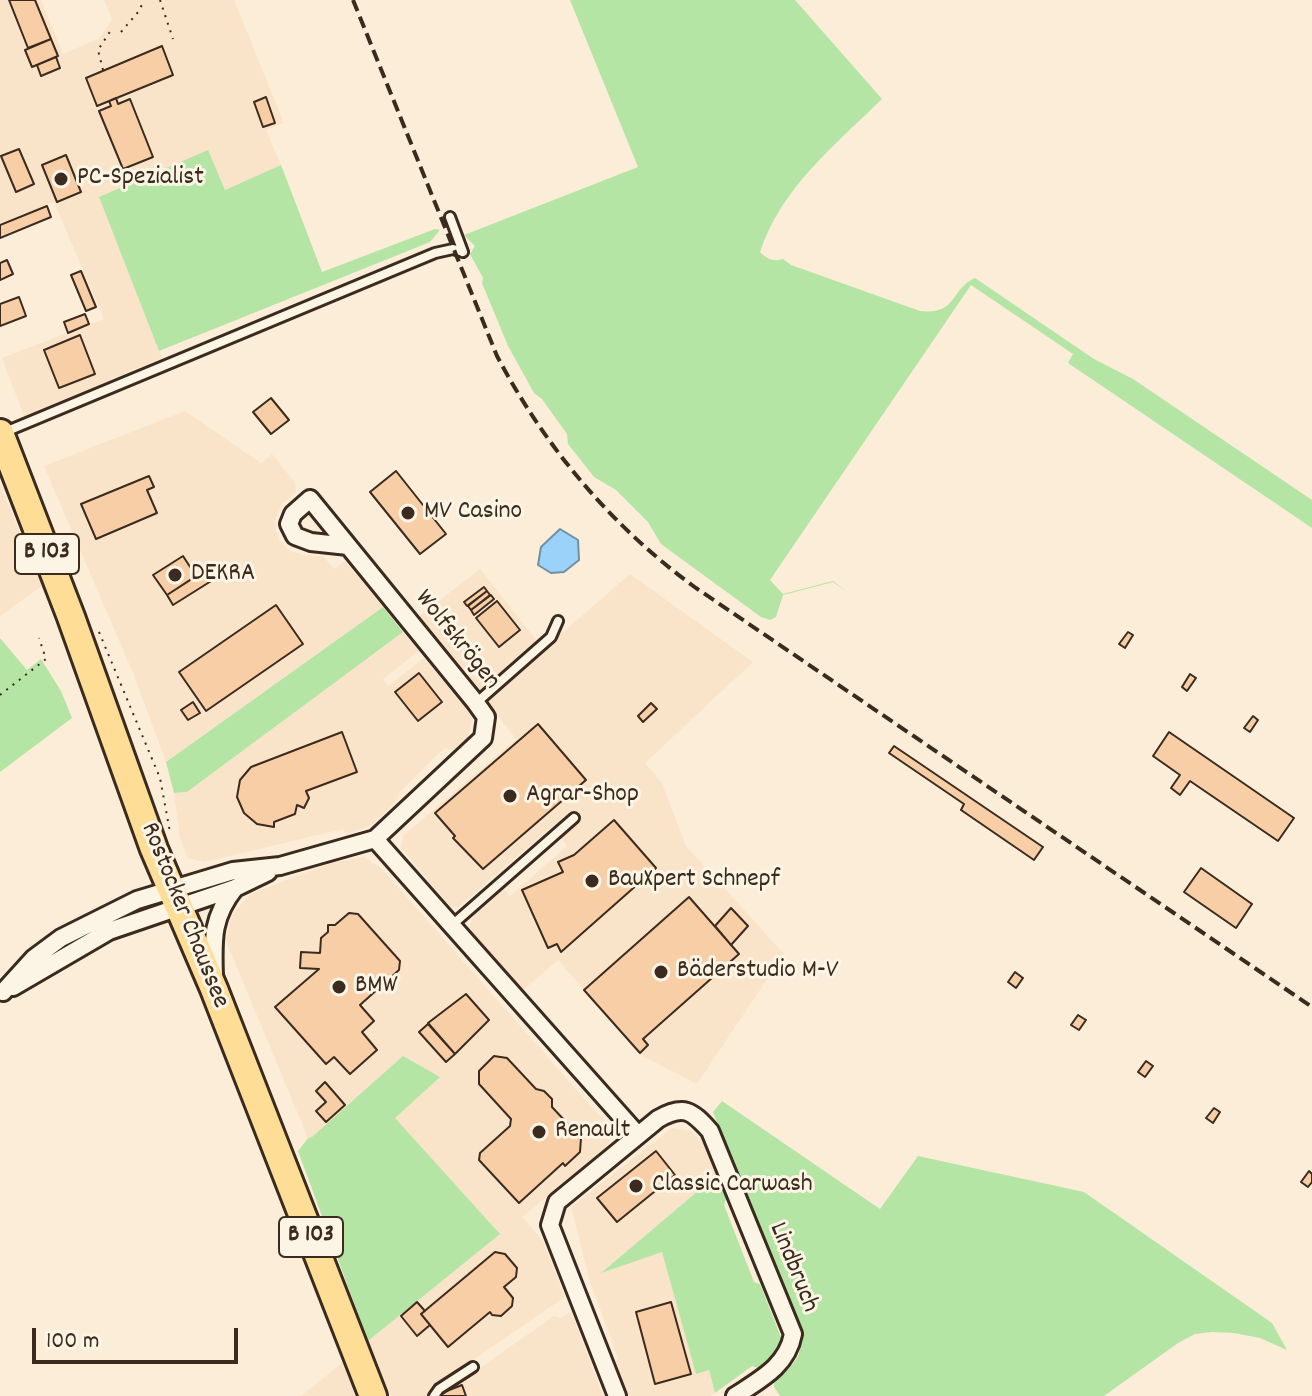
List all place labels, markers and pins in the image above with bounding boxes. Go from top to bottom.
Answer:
place label: PC-Spezialist [77,163,204,195]
marker: PC-Spezialist [52,170,70,188]
place label: MV Casino [424,497,522,529]
marker: MV Casino [399,504,417,522]
place label: DEKRA [191,559,255,591]
marker: DEKRA [166,566,184,584]
place label: Agrar-Shop [526,780,639,812]
marker: Agrar-Shop [501,787,519,805]
place label: BauXpert Schnepf [608,865,780,897]
marker: BauXpert Schnepf [583,872,601,890]
place label: Bäderstudio M-V [677,956,838,988]
marker: Bäderstudio M-V [652,963,670,981]
place label: BMW [355,971,397,1003]
marker: BMW [330,978,348,996]
place label: Renault [555,1116,630,1148]
marker: Renault [530,1123,548,1141]
place label: Classic Carwash [652,1170,813,1202]
marker: Classic Carwash [627,1177,645,1195]

